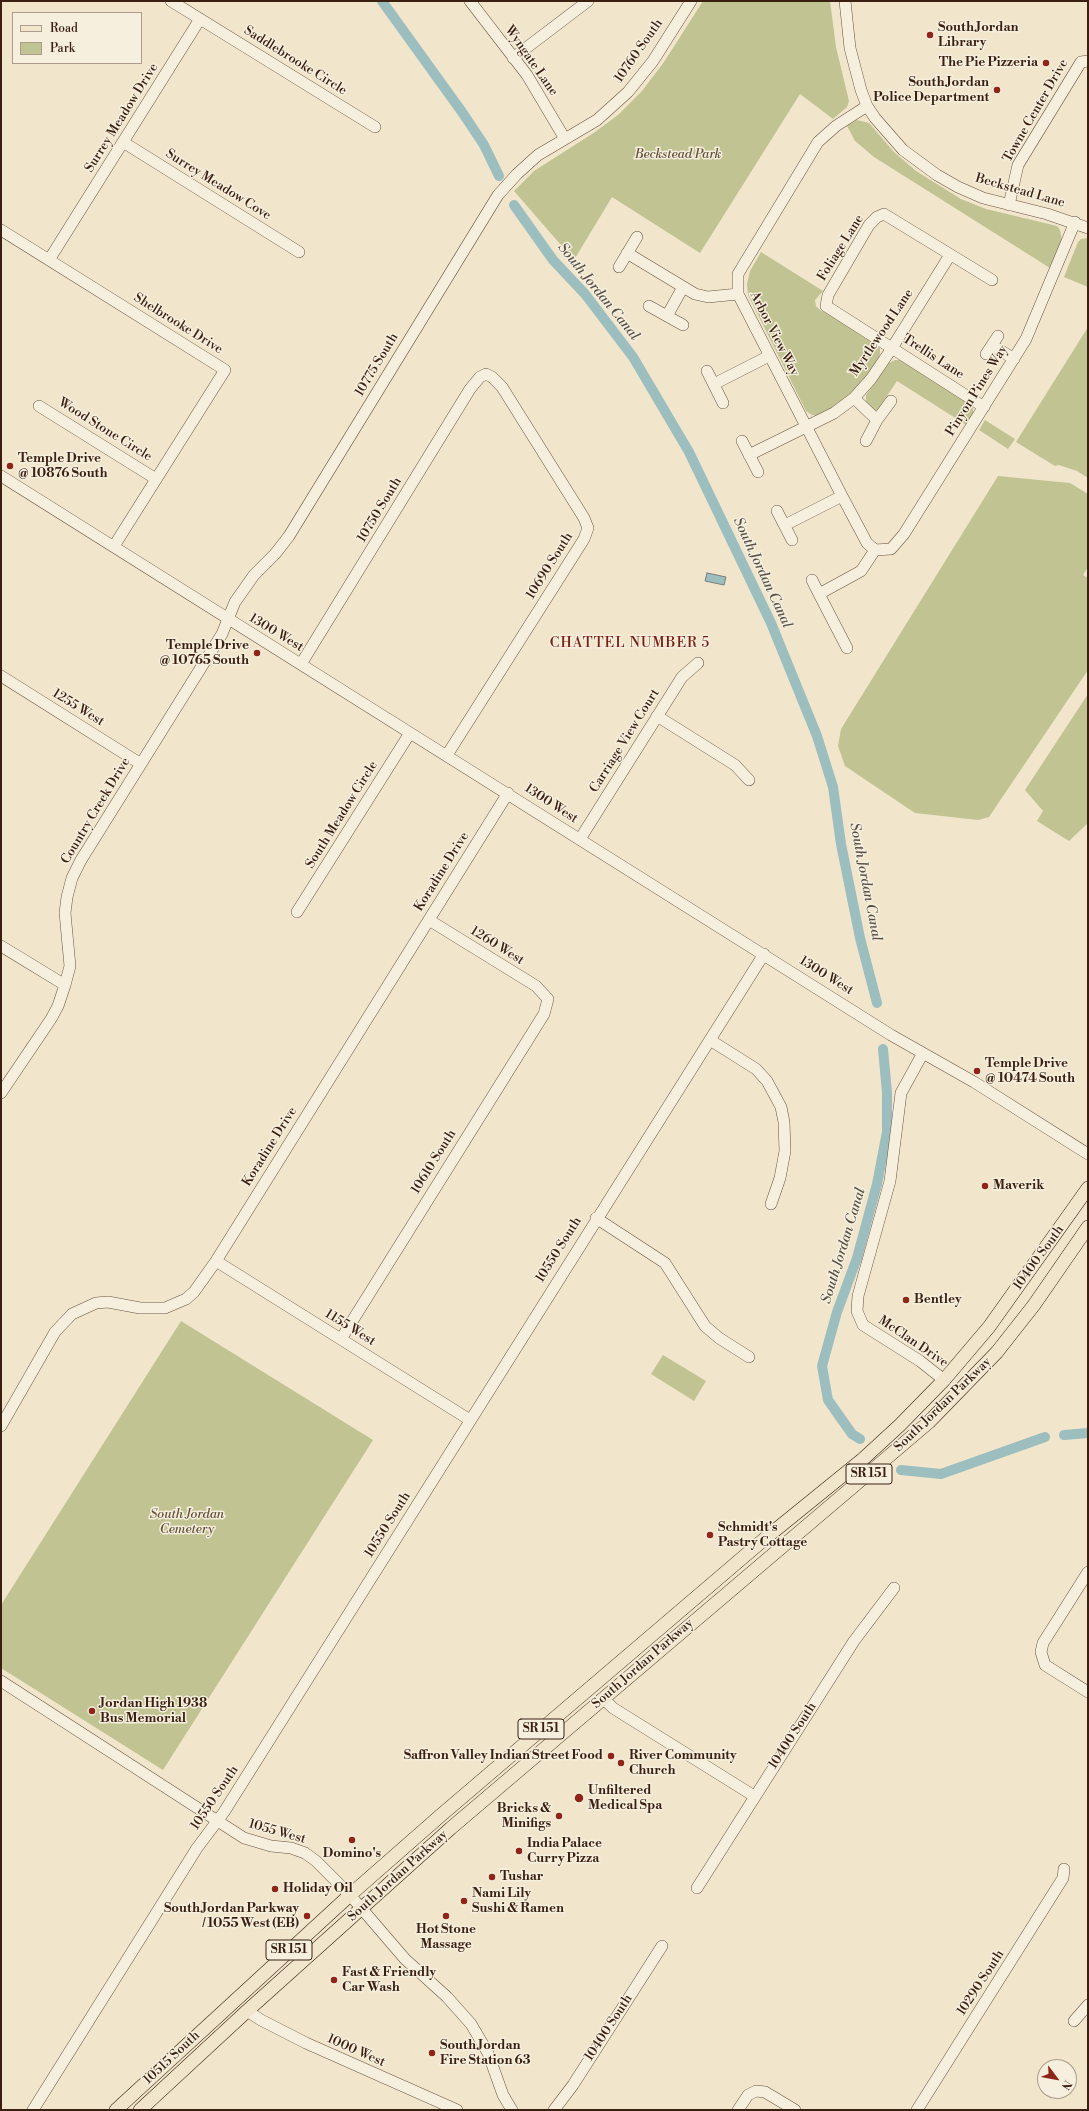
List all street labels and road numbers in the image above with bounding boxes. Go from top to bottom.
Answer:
street label: 10760 South [611,16,667,86]
street label: Saddlebrooke Circle [241,23,349,99]
street label: Wyngate Lane [501,23,561,99]
street label: Towne Center Drive [1000,57,1072,165]
street label: Surrey Meadow Drive [82,61,162,175]
street label: Surrey Meadow Cove [162,146,274,224]
street label: Beckstead Lane [973,171,1067,211]
street label: Foliage Lane [815,212,867,284]
street label: Myrtlewood Lane [847,286,917,380]
street label: Arbor View Way [746,289,802,379]
street label: Shelbrooke Drive [131,290,225,358]
street label: 10775 South [352,331,402,399]
street label: Trellis Lane [899,331,967,383]
street label: Pinyon Pines Way [943,343,1011,439]
street label: Wood Stone Circle [55,395,155,465]
street label: 10750 South [354,475,406,545]
street label: 10690 South [523,530,577,602]
street label: 1300 West [246,611,306,655]
street label: 1255 West [49,686,107,730]
street label: Carriage View Court [587,686,663,796]
street label: Country Creek Drive [58,755,134,867]
street label: South Meadow Circle [303,758,381,872]
street label: 1300 West [521,781,581,827]
street label: Koradine Drive [411,829,473,915]
street label: 1260 West [467,923,527,969]
street label: 1300 West [796,953,856,999]
street label: Koradine Drive [239,1104,301,1190]
street label: 10610 South [408,1127,460,1197]
street label: 10550 South [533,1214,585,1286]
street label: 10400 South [1010,1223,1068,1293]
street label: 1155 West [322,1306,378,1350]
street label: McClan Drive [875,1313,951,1371]
street label: South Jordan Parkway [891,1355,995,1455]
road number: SR 151 [846,1464,892,1484]
street label: 10550 South [362,1489,414,1561]
street label: South Jordan Parkway [589,1616,697,1712]
street label: 10400 South [766,1700,820,1772]
road number: SR 151 [518,1719,564,1739]
street label: 10550 South [188,1763,242,1833]
street label: 1055 West [247,1816,307,1848]
street label: South Jordan Parkway [345,1827,451,1925]
road number: SR 151 [266,1940,312,1960]
street label: 10290 South [954,1947,1008,2019]
street label: 10400 South [582,1992,636,2064]
street label: 10515 South [141,2028,203,2088]
street label: 1000 West [325,2031,387,2071]

